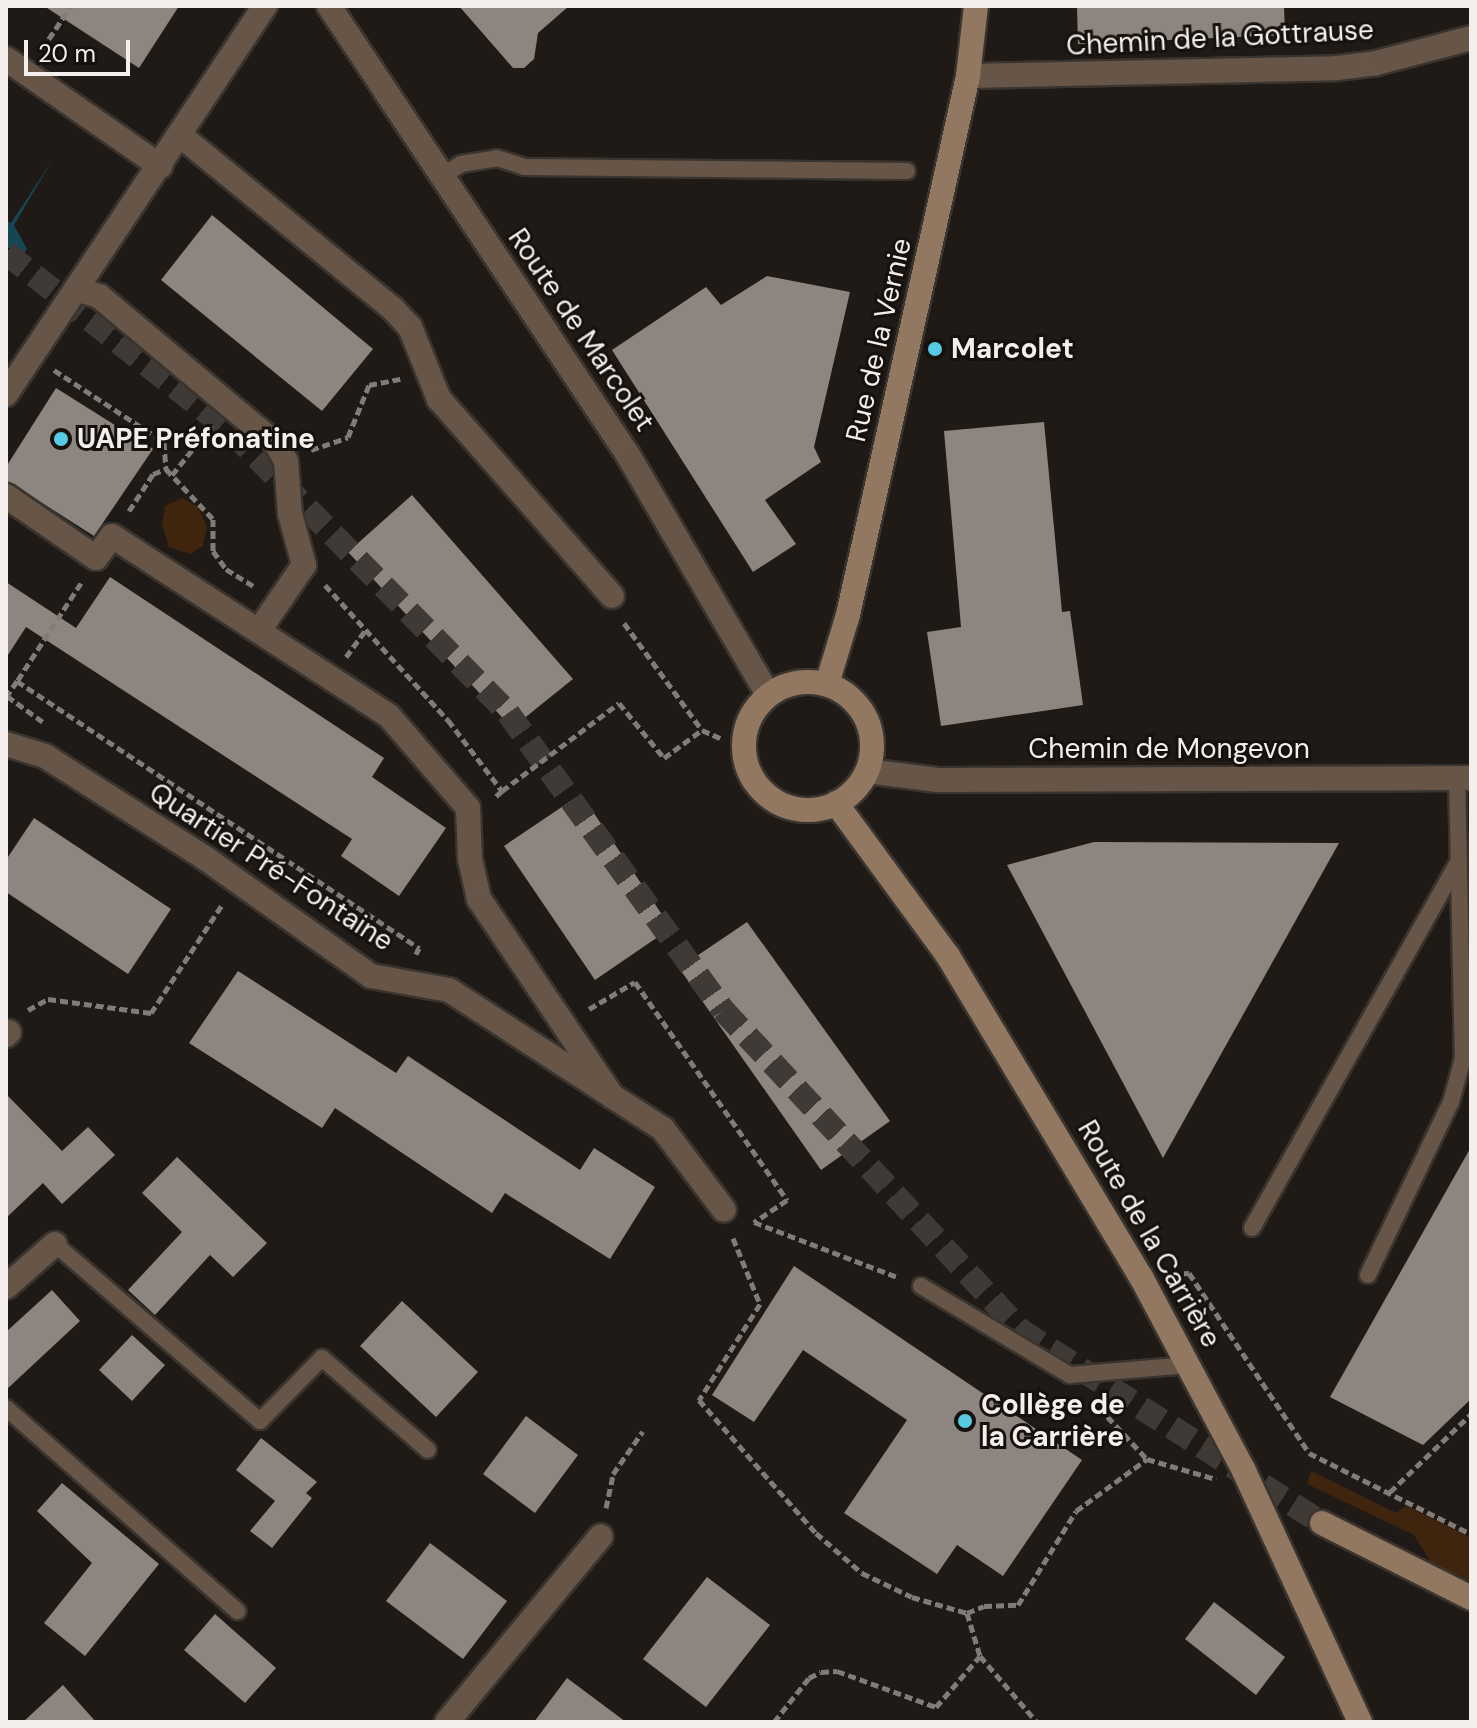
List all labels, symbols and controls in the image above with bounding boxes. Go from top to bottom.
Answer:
street label: Chemin de la Gottrause [1065,13,1375,63]
scale bar [28,24,134,74]
text: 20 m [38,38,96,69]
street label: Route de Marcolet [501,222,661,438]
street label: Rue de la Vernie [839,235,919,445]
place label: Marcolet [951,332,1074,366]
marker: Marcolet [926,340,944,358]
place label: UAPE Préfonatine [77,422,315,456]
marker: UAPE Préfonatine [52,430,70,448]
street label: Chemin de Mongevon [1028,732,1310,766]
street label: Quartier Pré-Fontaine [143,776,399,958]
street label: Route de la Carrière [1070,1114,1228,1354]
place label: Collège de la Carrière [981,1388,1125,1454]
marker: Collège de la Carrière [956,1412,974,1430]

